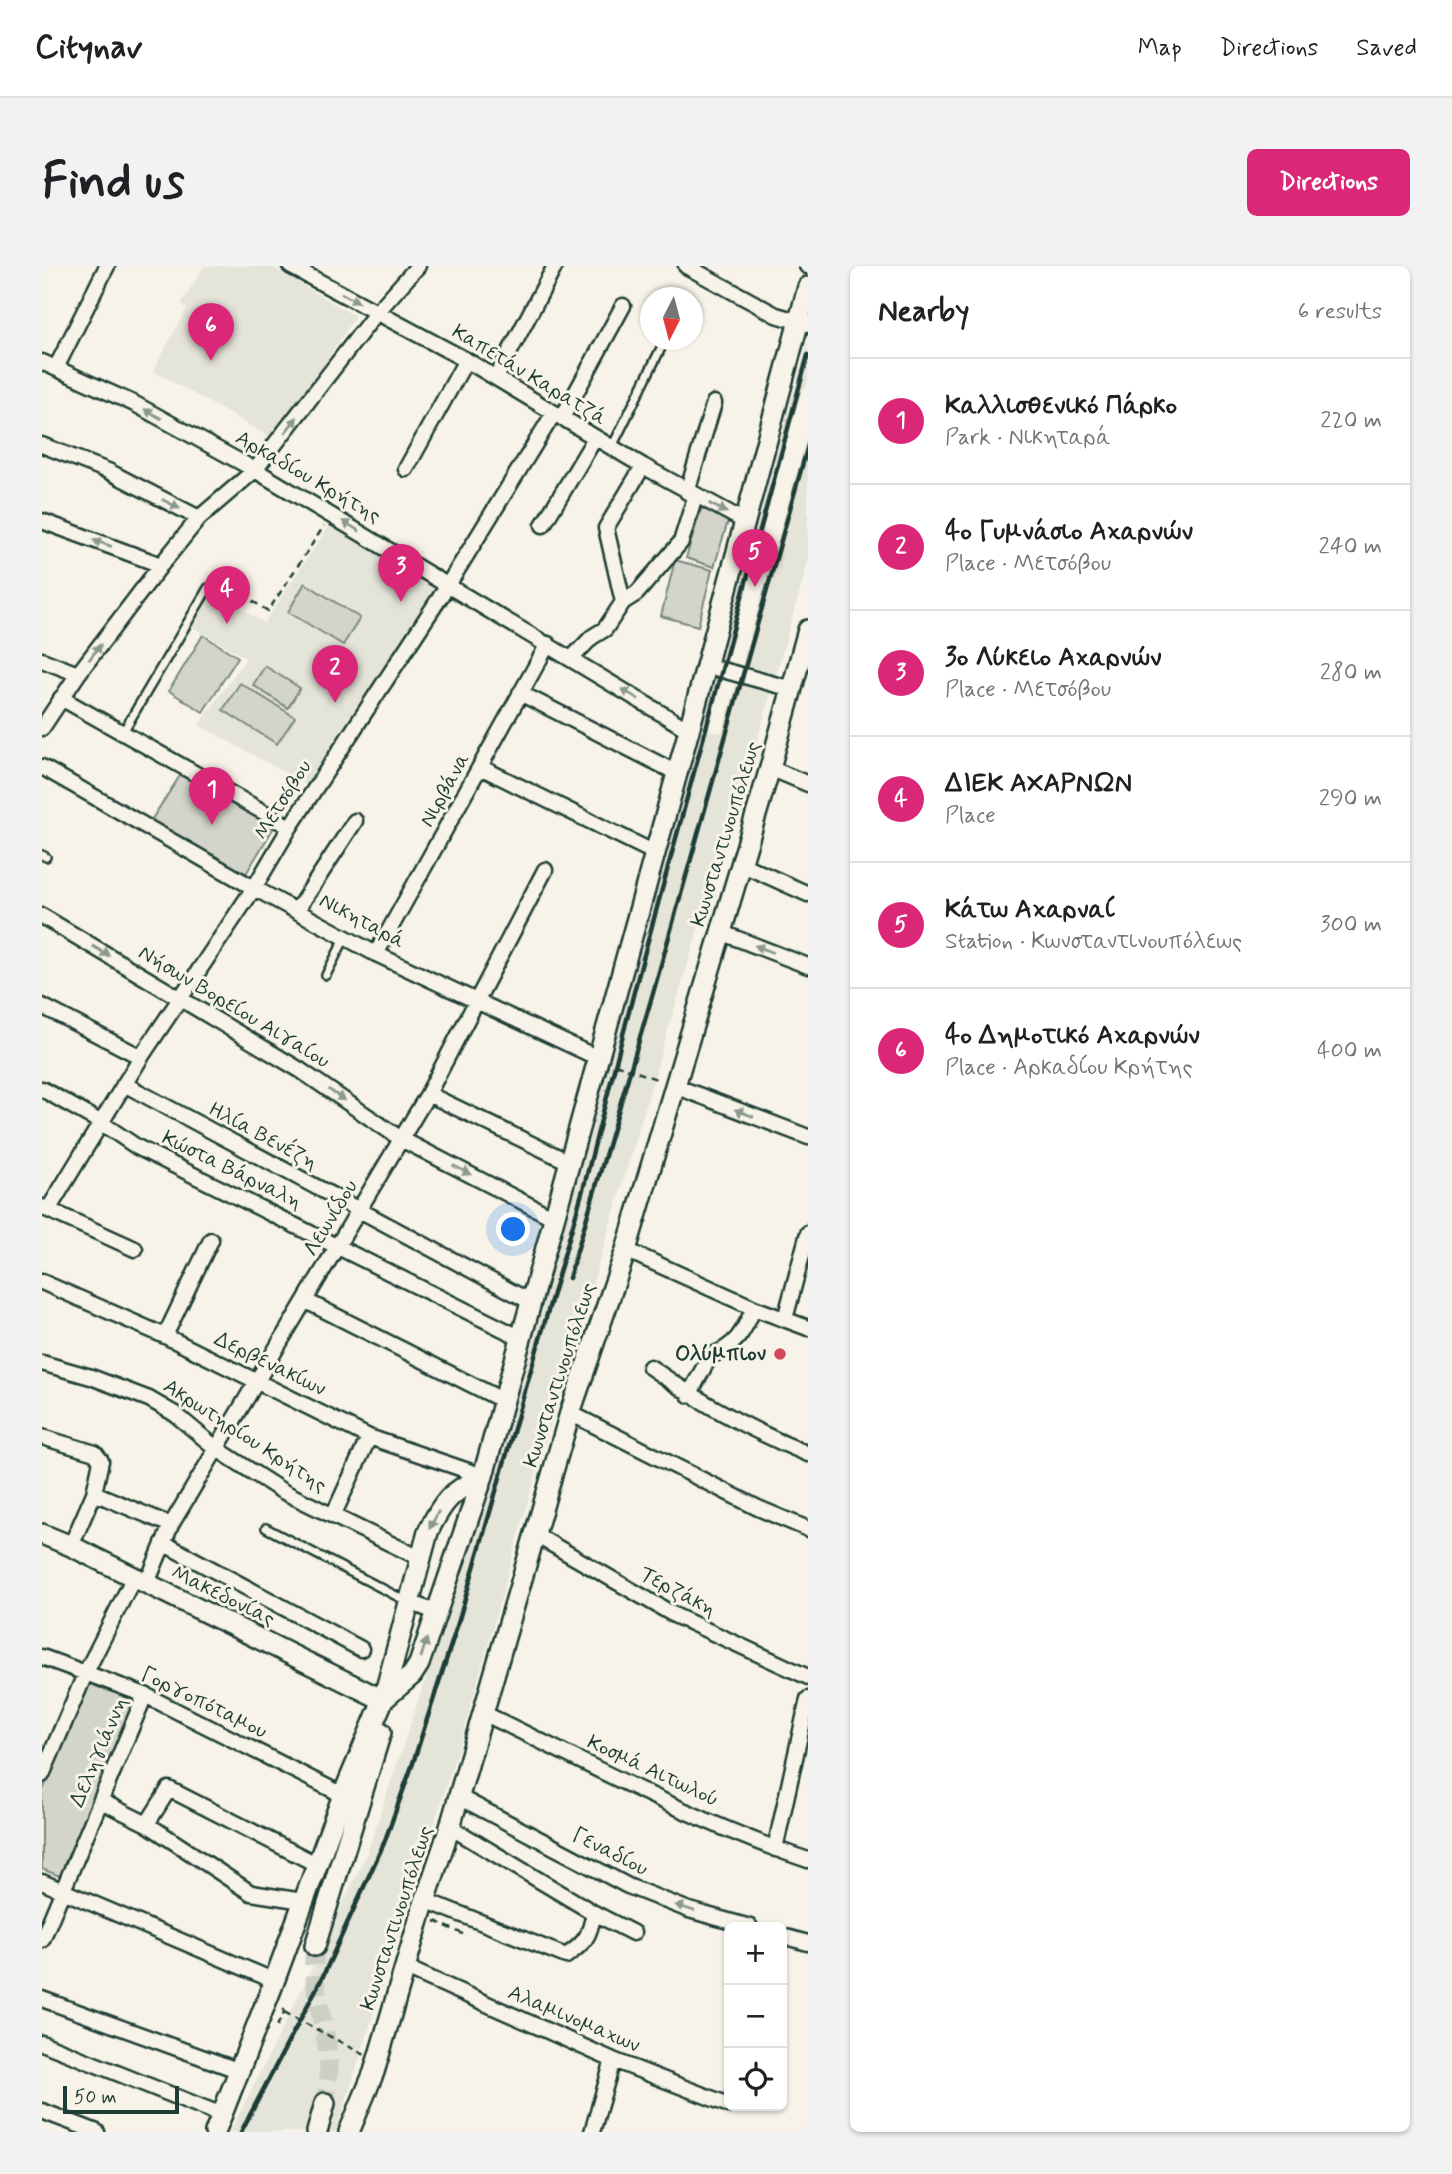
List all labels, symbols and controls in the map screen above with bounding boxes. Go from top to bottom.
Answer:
text: Citynav [35,26,142,70]
text: Map [1138,33,1182,64]
text: Directions [1220,33,1318,64]
text: Saved [1356,33,1417,64]
button: Directions [1247,149,1410,216]
text: Find us [42,150,185,215]
north arrow [640,287,703,350]
one-way arrow [341,292,360,304]
text: Nearby [878,292,969,331]
text: 6 results [1298,297,1382,327]
pin: 6 [188,303,234,361]
street label: Καπετάν Καρατζά [447,318,611,432]
text: Καλλισθενικό Πάρκο [945,389,1177,423]
text: 1 [896,406,906,436]
text: 220 m [1320,406,1382,436]
one-way arrow [144,408,163,420]
one-way arrow [284,416,299,434]
text: Park · Νικηταρά [945,423,1110,453]
street label: Αρκαδίου Κρήτης [230,424,386,530]
one-way arrow [161,498,181,509]
one-way arrow [708,503,728,514]
text: 4ο Γυμνάσιο Αχαρνών [945,515,1193,549]
one-way arrow [342,520,361,532]
pin: 5 [732,529,778,587]
text: 2 [895,532,907,562]
text: 240 m [1318,532,1382,562]
one-way arrow [91,537,112,548]
pin: 3 [378,544,424,602]
text: Place · Μετσόβου [945,549,1111,579]
pin: 4 [204,566,250,624]
text: 3ο Λύκειο Αχαρνών [945,641,1161,675]
one-way arrow [88,643,102,661]
pin: 2 [312,645,358,703]
text: 3 [896,658,906,688]
text: 280 m [1320,658,1382,688]
text: Place · Μετσόβου [945,675,1111,705]
one-way arrow [621,688,640,701]
street label: Κωνσταντινουπόλεως [684,738,768,930]
street label: Νιρβάνα [413,748,477,832]
street label: Μετσόβου [247,755,319,845]
pin: 1 [189,767,235,825]
text: ΔΙΕΚ ΑΧΑΡΝΩΝ [945,767,1132,801]
text: 4 [894,784,908,814]
text: 290 m [1319,784,1382,814]
text: Place [945,801,996,831]
street label: Νικηταρά [314,887,410,955]
text: Κάτω Αχαρναί [945,893,1114,927]
text: 5 [894,910,908,940]
text: 300 m [1320,910,1382,940]
text: Station · Κωνσταντινουπόλεως [945,927,1242,957]
street label: Νήσων Βορείου Αιγαίου [133,939,335,1075]
one-way arrow [753,943,774,954]
one-way arrow [91,945,110,957]
text: 4ο Δημοτικό Αχαρνών [945,1019,1200,1053]
text: 6 [895,1036,907,1066]
text: 400 m [1317,1036,1382,1066]
text: Place · Αρκαδίου Κρήτης [945,1053,1193,1083]
one-way arrow [328,1088,346,1102]
street label: Ηλία Βενέζη [203,1095,323,1177]
one-way arrow [734,1107,755,1118]
street label: Κώστα Βάρναλη [157,1124,307,1216]
one-way arrow [452,1165,472,1176]
street label: Λεωνίδου [297,1174,365,1262]
your location [496,1212,530,1246]
street label: Κωνσταντινουπόλεως [517,1279,603,1471]
street label: Δερβενακίων [210,1325,330,1403]
place label: Ολύμπιον [675,1340,767,1368]
marker: Ολύμπιον [772,1346,788,1362]
street label: Ακρωτηρίου Κρήτης [158,1373,332,1499]
one-way arrow [428,1510,439,1530]
street label: Μακεδονίας [167,1559,279,1633]
street label: Τερζάκη [635,1560,721,1624]
one-way arrow [420,1638,430,1659]
street label: Γοργοπόταμου [136,1660,272,1746]
street label: Δεληγιάννη [63,1693,135,1811]
street label: Κοσμά Αιτωλού [583,1728,723,1814]
street label: Γεναδίου [567,1821,653,1883]
street label: Κωνσταντινουπόλεως [354,1822,440,2014]
one-way arrow [674,1902,695,1913]
map controls [724,1922,787,2111]
button: + [724,1922,787,1985]
street label: Αλαμινομαχων [504,1979,644,2059]
button: − [724,1985,787,2048]
button: locate [724,2048,787,2111]
scale bar [63,2083,178,2115]
text: 50 m [74,2085,117,2110]

